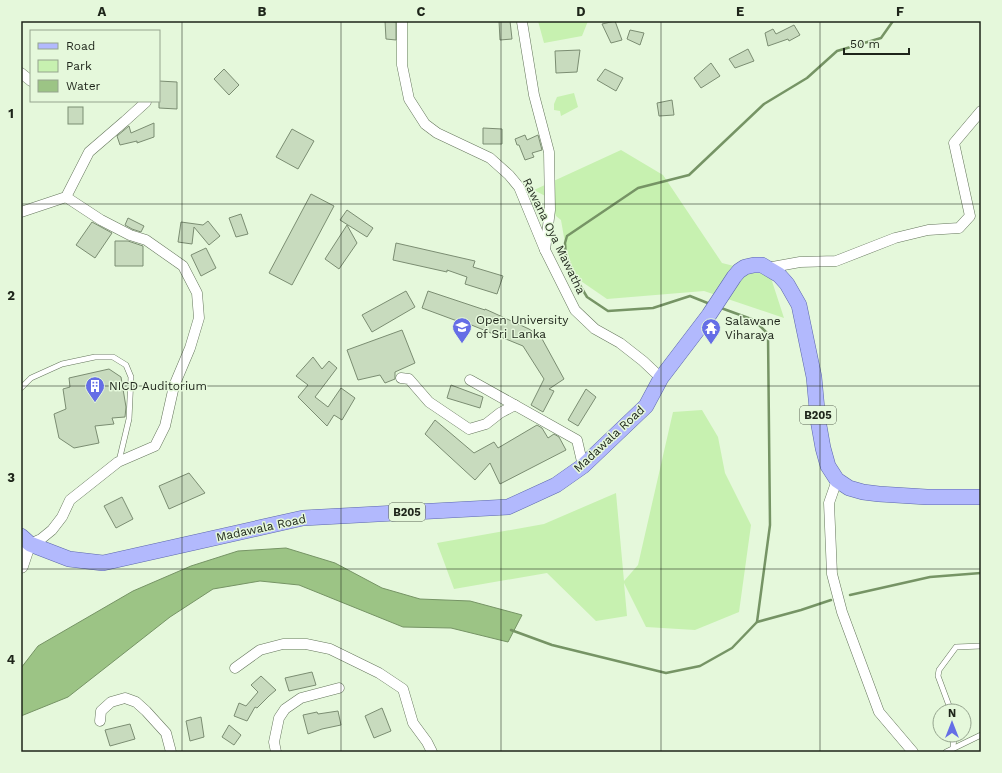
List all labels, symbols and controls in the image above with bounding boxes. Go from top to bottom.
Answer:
text: A [98,4,107,19]
text: B [258,4,267,19]
text: C [417,4,426,19]
text: D [576,4,586,19]
text: E [736,4,744,19]
text: F [896,4,904,19]
legend [30,30,160,102]
scale bar [844,30,909,56]
text: 50 m [850,37,880,51]
text: Road [66,39,95,53]
text: Park [66,59,92,73]
text: Water [66,79,101,93]
text: 1 [8,106,14,121]
street label: Rawana Oya Mawatha [520,176,588,297]
text: 2 [7,288,15,303]
place label: Open University of Sri Lanka [476,313,569,341]
place label: Salawane Viharaya [725,314,781,342]
school or university icon: Open University of Sri Lanka [451,316,473,344]
temple icon: Salawane Viharaya [700,317,722,345]
building icon: NICD Auditorium [84,375,106,403]
place label: NICD Auditorium [109,379,207,393]
street label: Madawala Road [571,403,647,475]
road number: B205 [800,406,836,424]
text: 3 [7,470,15,485]
road number: B205 [389,503,425,521]
street label: Madawala Road [215,512,307,544]
text: 4 [7,652,16,667]
north arrow [932,703,972,743]
text: N [948,707,956,720]

